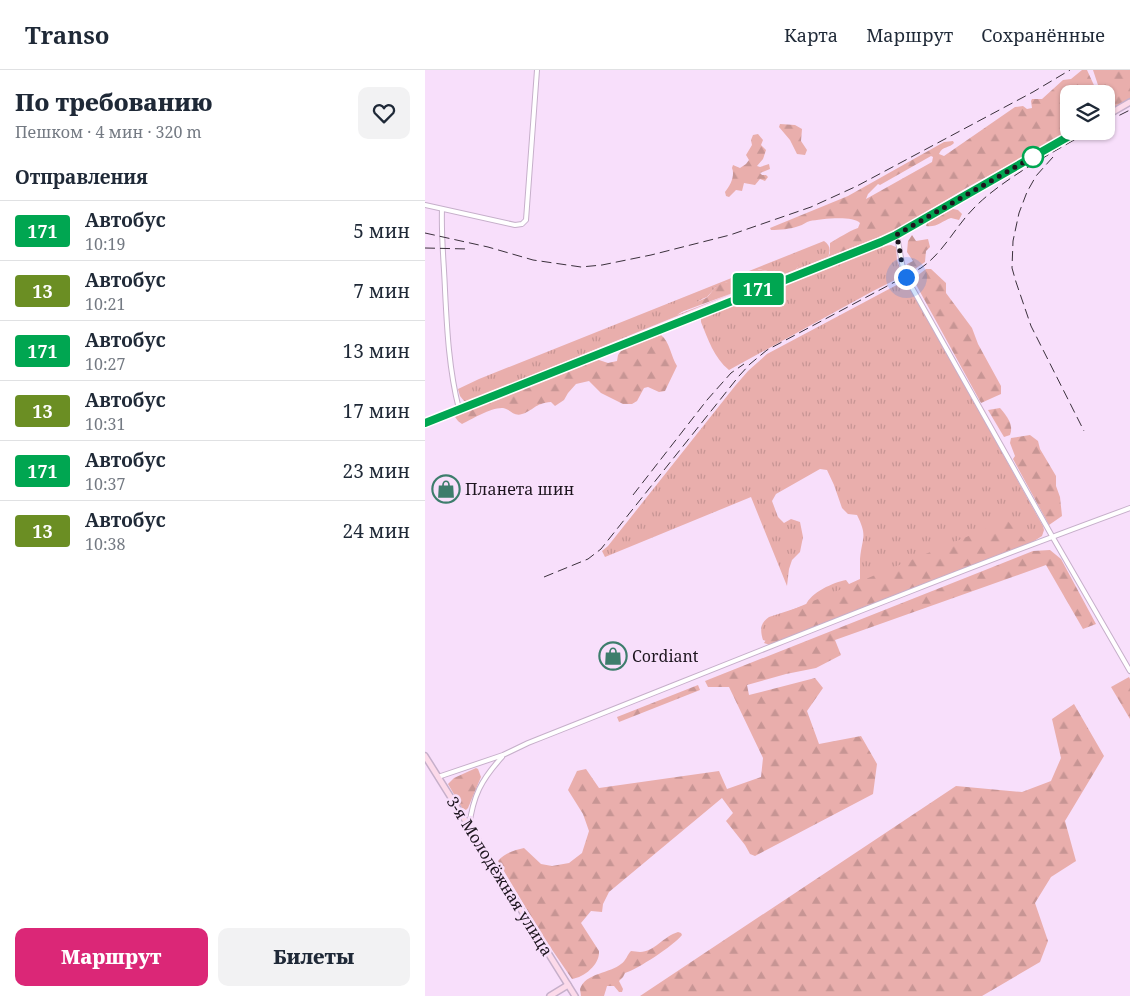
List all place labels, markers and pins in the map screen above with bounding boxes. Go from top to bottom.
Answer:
unlabelled marker [1022,146,1044,168]
shop icon: Планета шин [431,474,461,504]
place label: Планета шин [465,478,574,500]
shop icon: Cordiant [598,641,628,671]
place label: Cordiant [632,645,699,667]

